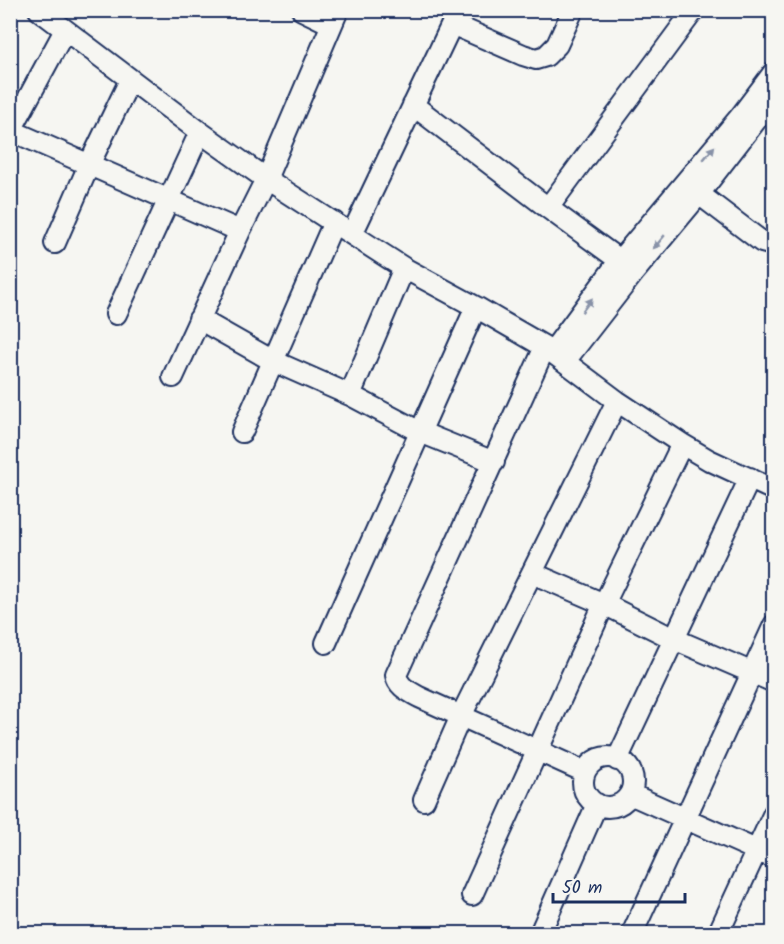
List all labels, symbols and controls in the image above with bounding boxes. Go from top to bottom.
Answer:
one-way arrow [703,145,716,161]
one-way arrow [653,234,666,249]
one-way arrow [581,298,593,314]
scale bar [553,866,685,904]
text: 50 m [562,874,602,903]

